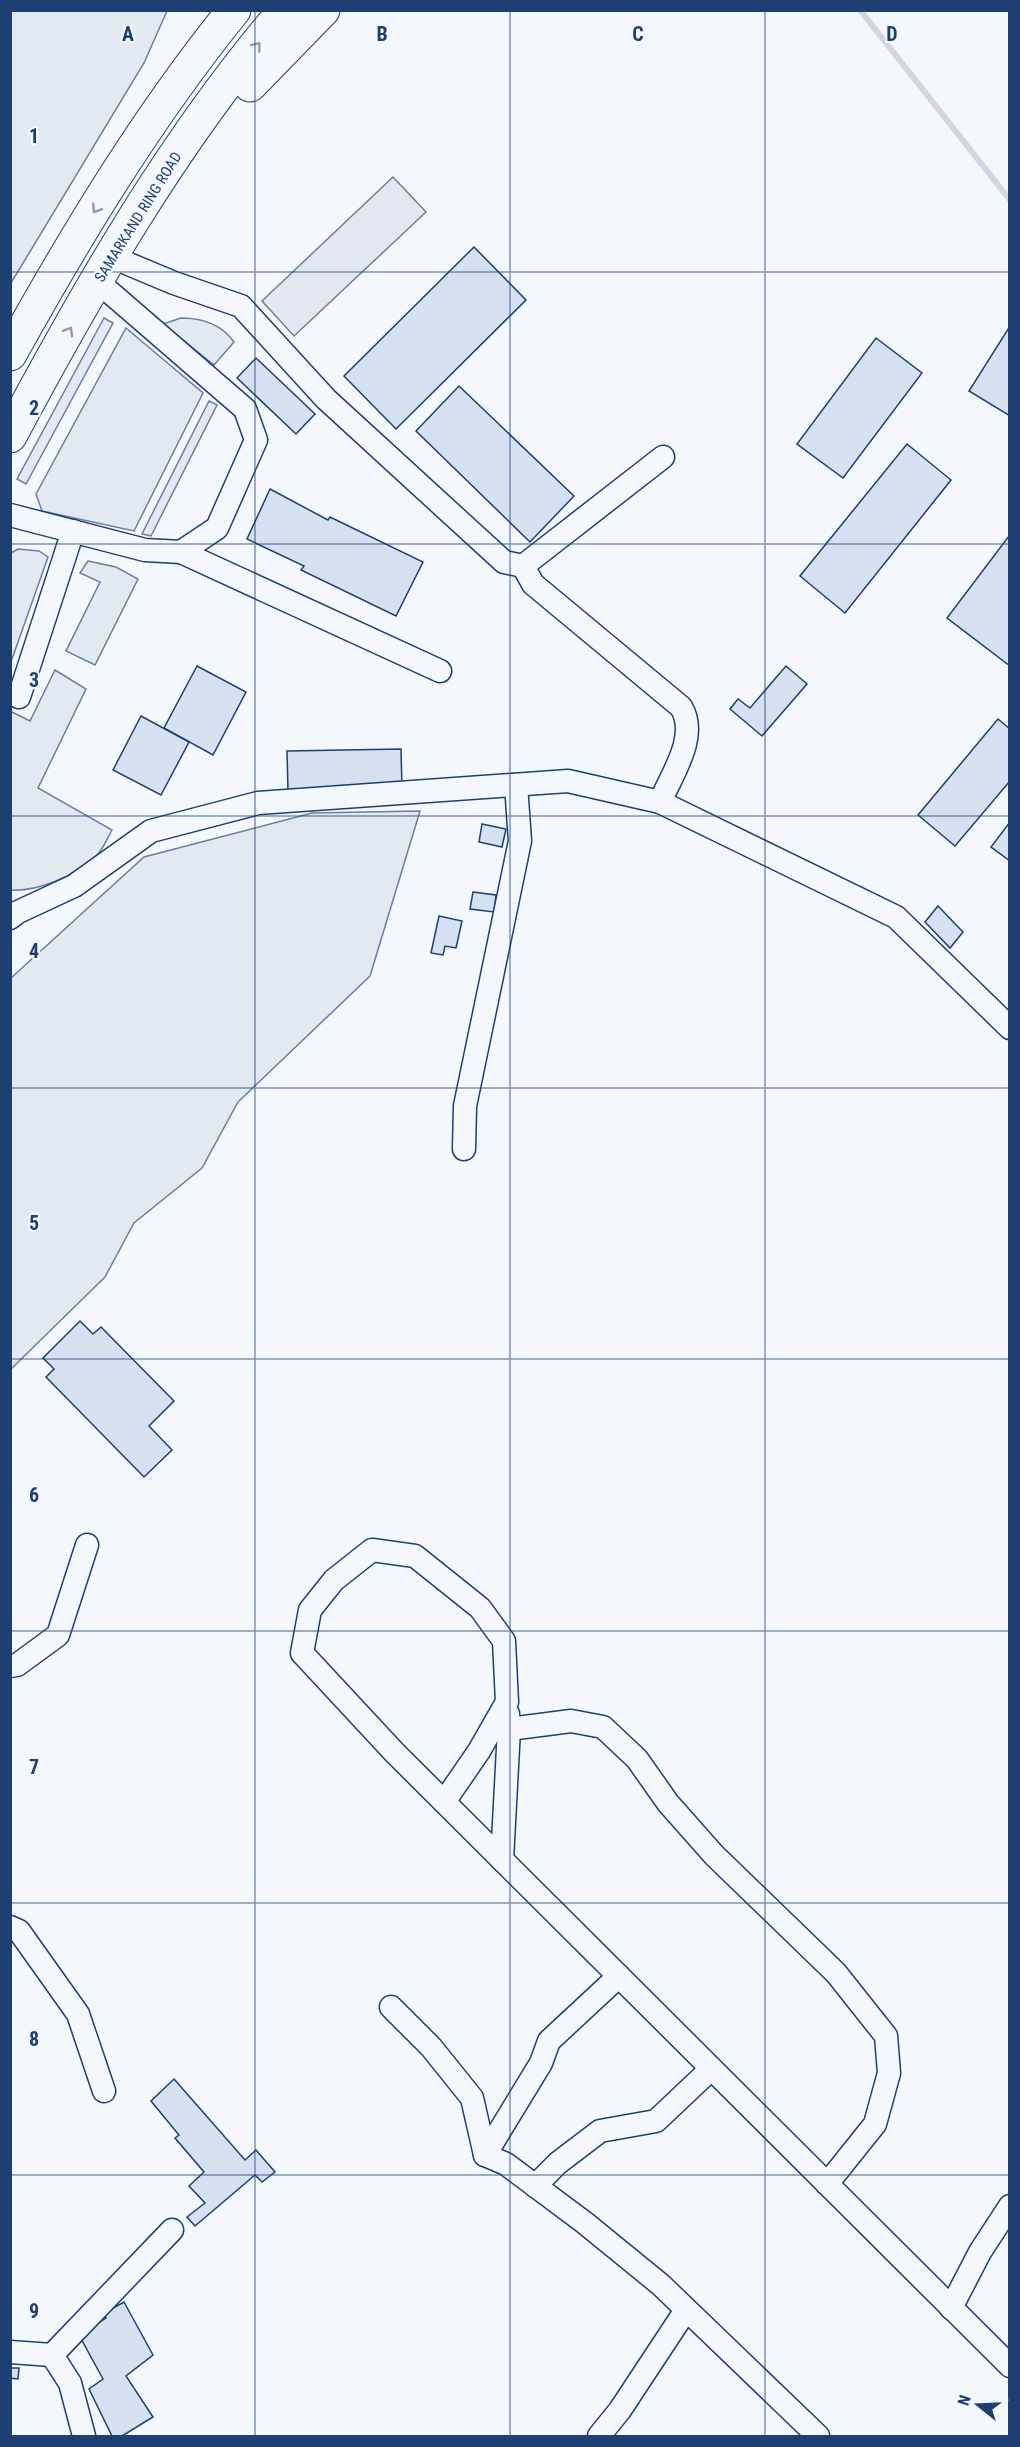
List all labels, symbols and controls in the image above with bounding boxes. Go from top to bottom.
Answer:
text: A [122,22,134,46]
text: B [376,22,388,46]
text: C [632,22,644,46]
text: D [886,22,898,46]
one-way arrow [249,41,260,52]
text: 1 [29,124,39,148]
street label: SAMARKAND RING ROAD [91,149,185,285]
one-way arrow [92,203,104,213]
one-way arrow [61,327,73,337]
text: 2 [29,396,39,420]
text: 3 [29,668,39,692]
text: 4 [29,939,39,963]
text: 5 [29,1211,39,1235]
text: 6 [29,1483,39,1507]
text: 7 [29,1755,39,1779]
text: 8 [29,2027,39,2051]
text: 9 [29,2299,39,2323]
north arrow [948,2375,1008,2435]
text: N [954,2393,975,2408]

